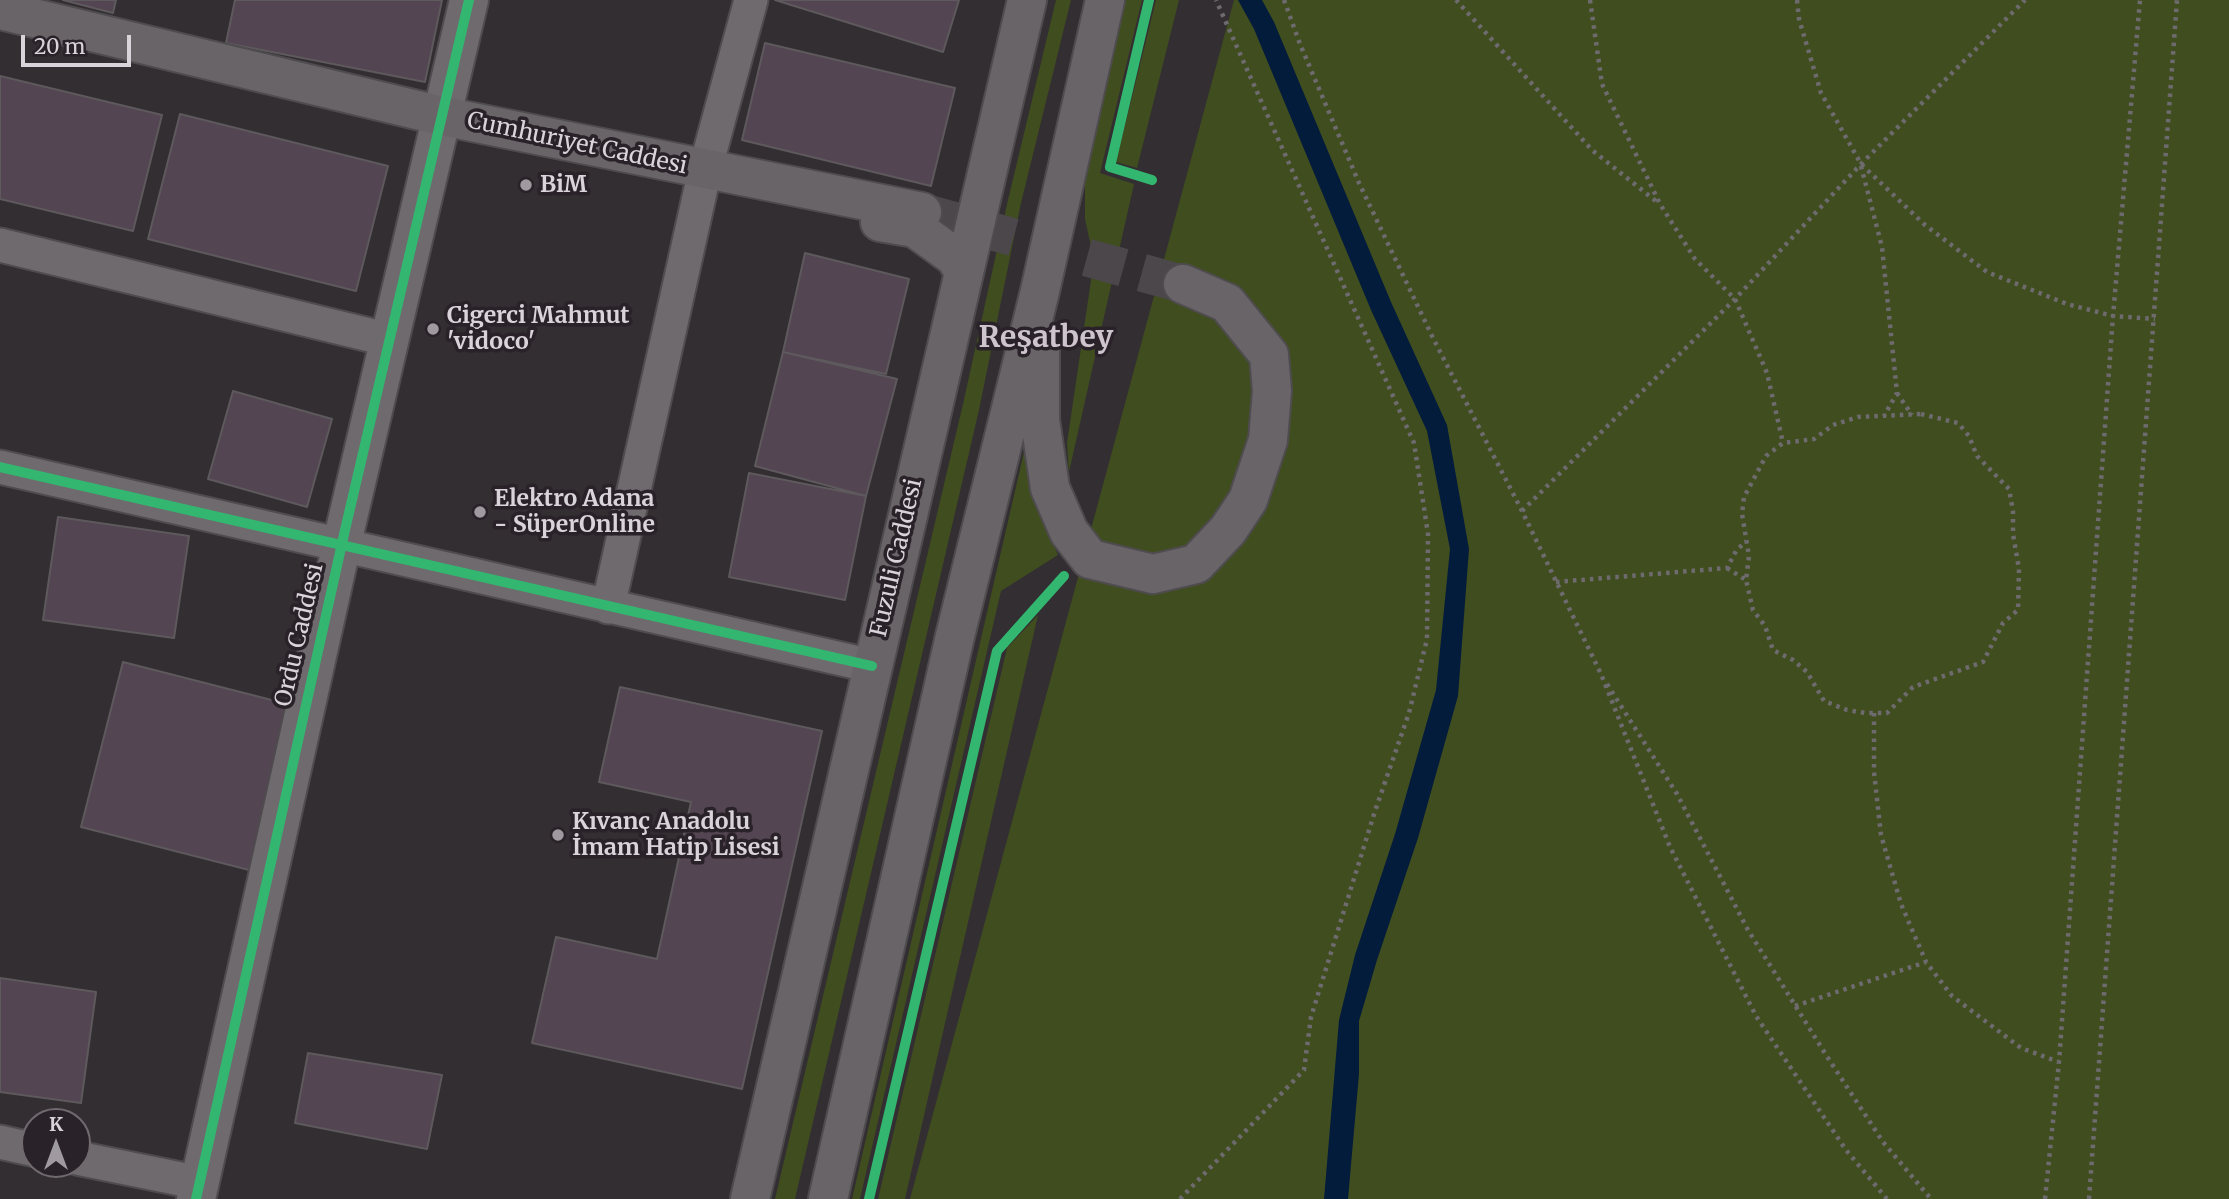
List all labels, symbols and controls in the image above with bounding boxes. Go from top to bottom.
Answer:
scale bar [24,21,135,65]
text: 20 m [34,33,85,60]
street label: Cumhuriyet Caddesi [465,107,689,181]
place label: BiM [540,171,587,199]
marker: BiM [518,177,534,193]
place label: Cigerci Mahmut 'vidoco' [447,302,629,356]
marker: Cigerci Mahmut 'vidoco' [425,321,441,337]
district label: Reşatbey [979,321,1113,357]
street label: Fuzuli Caddesi [865,476,929,640]
place label: Elektro Adana - SüperOnline [494,485,655,539]
marker: Elektro Adana - SüperOnline [472,504,488,520]
street label: Ordu Caddesi [270,561,330,709]
place label: Kıvanç Anadolu İmam Hatip Lisesi [572,808,780,862]
marker: Kıvanç Anadolu İmam Hatip Lisesi [550,827,566,843]
north arrow [21,1108,91,1178]
text: K [49,1112,63,1136]

